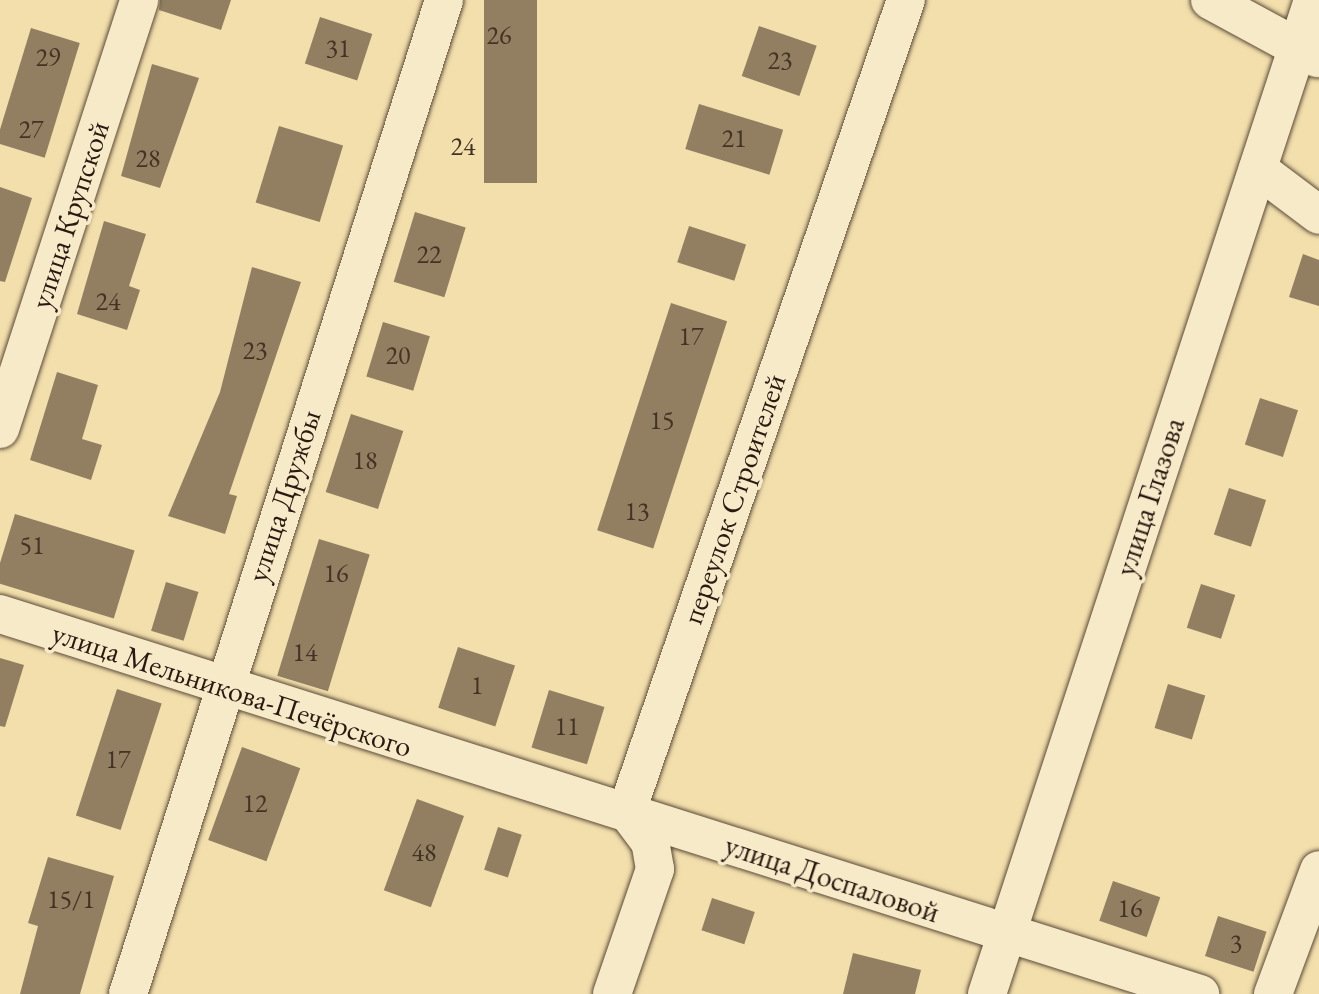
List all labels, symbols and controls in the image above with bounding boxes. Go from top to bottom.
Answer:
house number: 26 [487,20,511,52]
house number: 31 [326,33,350,65]
house number: 29 [36,42,60,74]
house number: 23 [768,45,792,77]
house number: 27 [19,114,43,146]
street label: улица Крупской [23,117,117,313]
house number: 21 [722,123,746,155]
house number: 24 [451,131,475,163]
house number: 28 [136,143,160,175]
house number: 22 [417,239,441,271]
house number: 24 [96,286,120,318]
house number: 17 [679,321,703,353]
house number: 23 [243,335,267,367]
house number: 20 [386,340,410,372]
street label: переулок Строителей [674,369,794,629]
street label: улица Дружбы [239,405,329,587]
house number: 15 [650,405,674,437]
street label: улица Глазова [1107,413,1193,581]
house number: 18 [353,445,377,477]
house number: 13 [625,496,649,528]
house number: 51 [20,530,44,562]
house number: 16 [324,558,348,590]
street label: улица Мельникова-Печёрского [47,615,417,765]
house number: 14 [293,637,317,669]
house number: 1 [471,670,483,702]
house number: 11 [555,711,579,743]
house number: 17 [106,744,130,776]
house number: 12 [243,788,267,820]
street label: улица Доспаловой [720,827,944,931]
house number: 48 [412,837,436,869]
house number: 15/1 [47,884,95,916]
house number: 16 [1118,893,1142,925]
house number: 3 [1230,928,1242,960]

